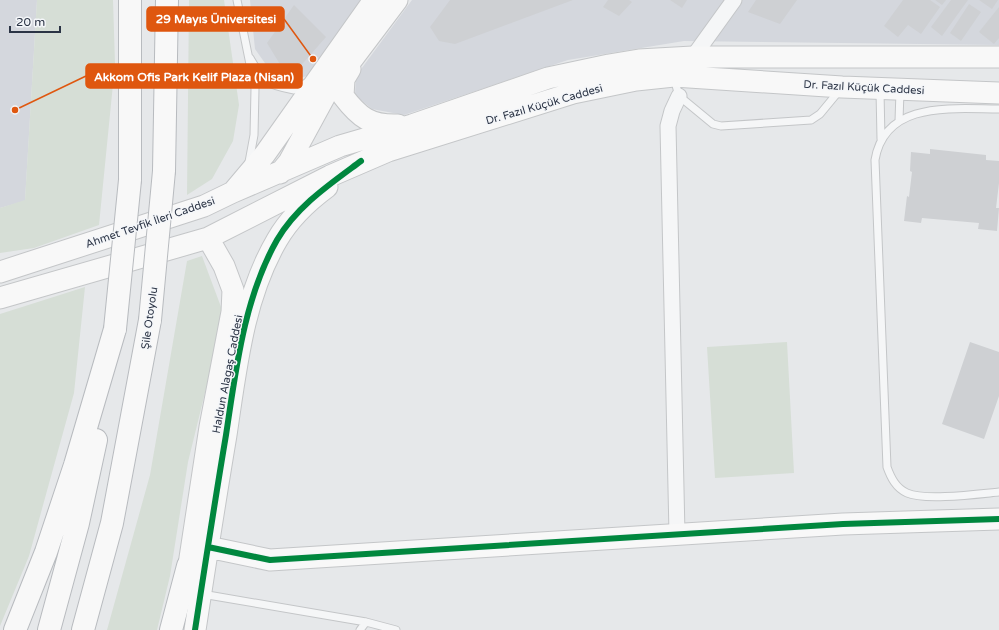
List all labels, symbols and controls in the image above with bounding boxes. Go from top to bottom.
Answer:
callout: 29 Mayıs Üniversitesi [147,7,284,31]
scale bar [10,8,60,34]
text: 29 Mayıs Üniversitesi [156,12,276,27]
text: 20 m [16,15,45,29]
callout: Akkom Ofis Park Kelif Plaza (Nisan) [86,64,302,88]
text: Akkom Ofis Park Kelif Plaza (Nisan) [94,70,294,84]
street label: Dr. Fazıl Küçük Caddesi [803,78,925,97]
street label: Dr. Fazıl Küçük Caddesi [484,82,604,127]
street label: Ahmet Tevfik İleri Caddesi [84,194,217,251]
street label: Şile Otoyolu [139,286,160,350]
street label: Haldun Alagaş Caddesi [210,314,245,435]

